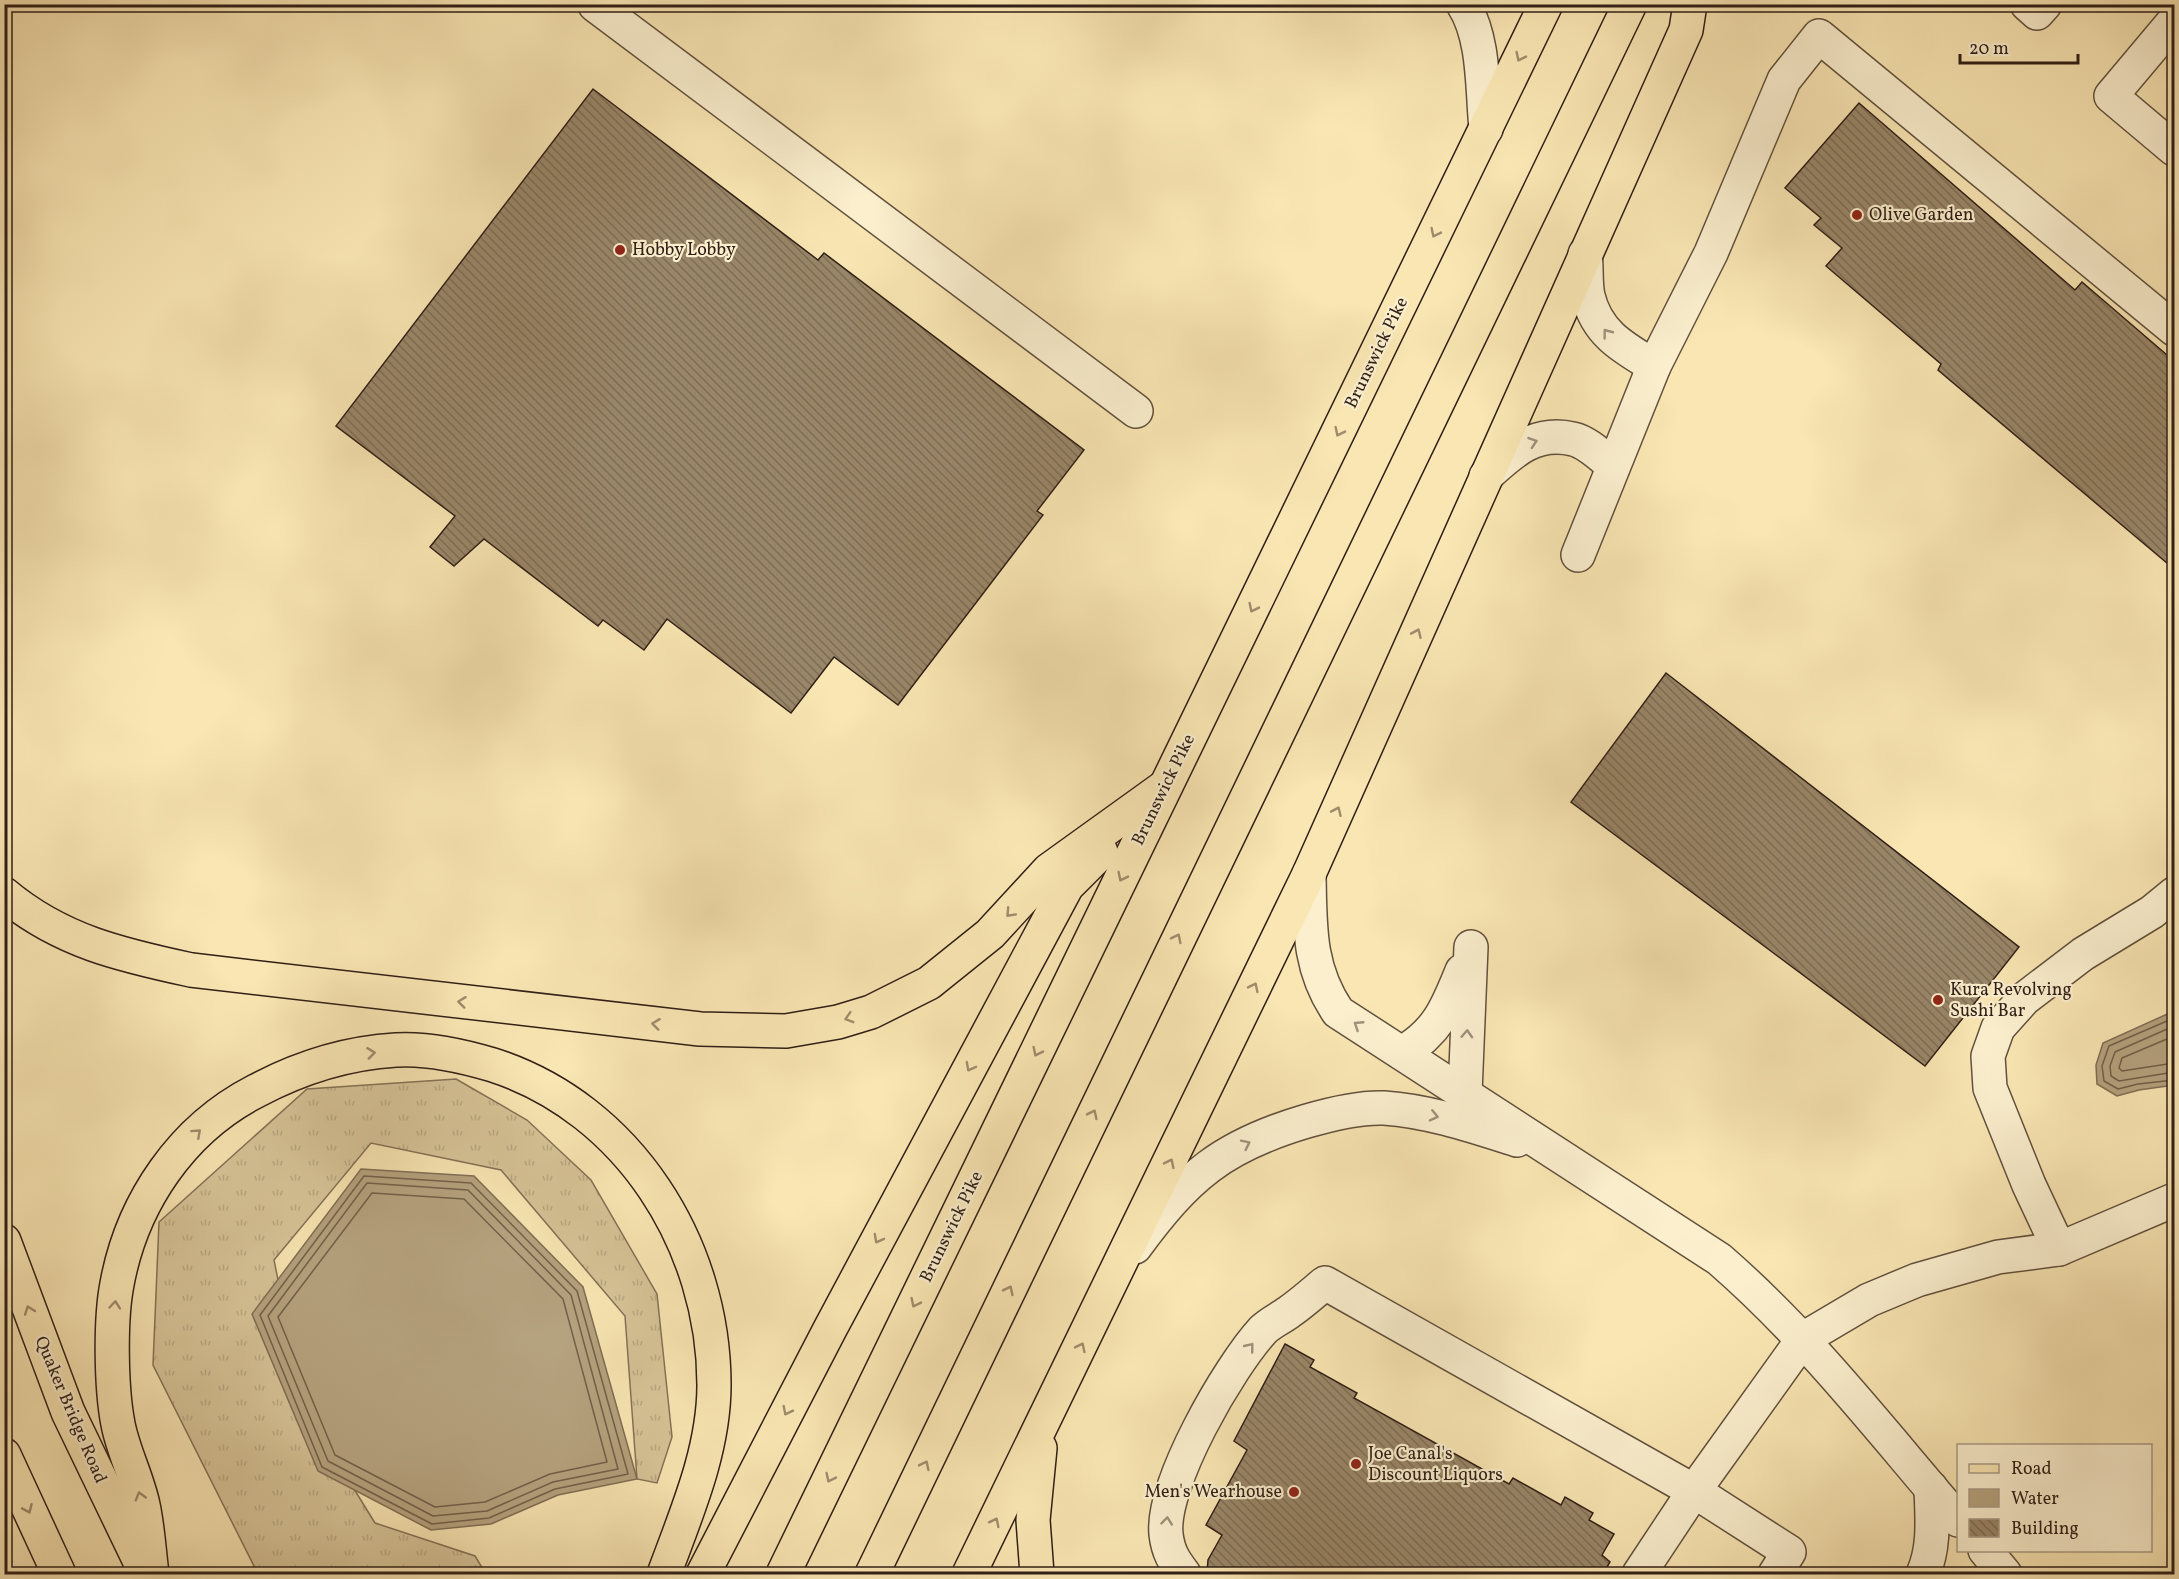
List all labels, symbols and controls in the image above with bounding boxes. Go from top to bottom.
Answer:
scale bar [1960,27,2078,65]
text: 20 m [1969,37,2009,62]
one-way arrow [1516,51,1528,62]
place label: Olive Garden [1869,203,1974,228]
marker: Olive Garden [1850,208,1864,222]
one-way arrow [1431,226,1443,237]
place label: Hobby Lobby [632,238,736,263]
marker: Hobby Lobby [613,243,627,257]
street label: Brunswick Pike [1339,293,1415,413]
one-way arrow [1603,328,1614,339]
one-way arrow [1334,426,1346,437]
one-way arrow [1527,437,1538,449]
one-way arrow [1249,601,1261,612]
one-way arrow [1410,628,1422,639]
street label: Brunswick Pike [1126,730,1202,850]
one-way arrow [1330,806,1342,817]
one-way arrow [1118,870,1129,881]
one-way arrow [1006,907,1017,917]
one-way arrow [1170,933,1182,944]
place label: Kura Revolving Sushi Bar [1950,978,2072,1024]
one-way arrow [1247,983,1259,994]
marker: Kura Revolving Sushi Bar [1931,993,1945,1007]
one-way arrow [458,996,467,1008]
one-way arrow [844,1011,855,1023]
one-way arrow [651,1018,660,1031]
one-way arrow [1354,1020,1364,1032]
one-way arrow [1461,1030,1474,1039]
one-way arrow [1032,1046,1044,1057]
one-way arrow [366,1047,375,1059]
one-way arrow [966,1061,977,1071]
one-way arrow [1086,1109,1098,1120]
one-way arrow [1429,1109,1439,1122]
one-way arrow [190,1129,200,1140]
one-way arrow [1239,1139,1250,1151]
one-way arrow [1162,1158,1174,1169]
street label: Brunswick Pike [914,1167,990,1287]
one-way arrow [874,1233,885,1243]
one-way arrow [1002,1285,1013,1296]
one-way arrow [911,1297,922,1307]
one-way arrow [108,1300,121,1309]
one-way arrow [23,1305,36,1316]
street label: Quaker Bridge Road [28,1332,112,1488]
one-way arrow [1073,1343,1085,1354]
one-way arrow [1242,1343,1253,1354]
one-way arrow [783,1405,794,1416]
place label: Joe Canal's Discount Liquors [1368,1442,1503,1488]
legend [1957,1444,2152,1552]
marker: Joe Canal's Discount Liquors [1349,1457,1363,1471]
text: Road [2011,1457,2052,1482]
one-way arrow [917,1461,929,1472]
one-way arrow [825,1472,837,1483]
place label: Men's Wearhouse [1145,1480,1282,1505]
marker: Men's Wearhouse [1287,1485,1301,1499]
text: Water [2011,1487,2059,1512]
one-way arrow [135,1491,147,1502]
one-way arrow [21,1503,33,1514]
one-way arrow [1160,1517,1173,1526]
text: Building [2011,1517,2079,1542]
one-way arrow [988,1518,999,1529]

